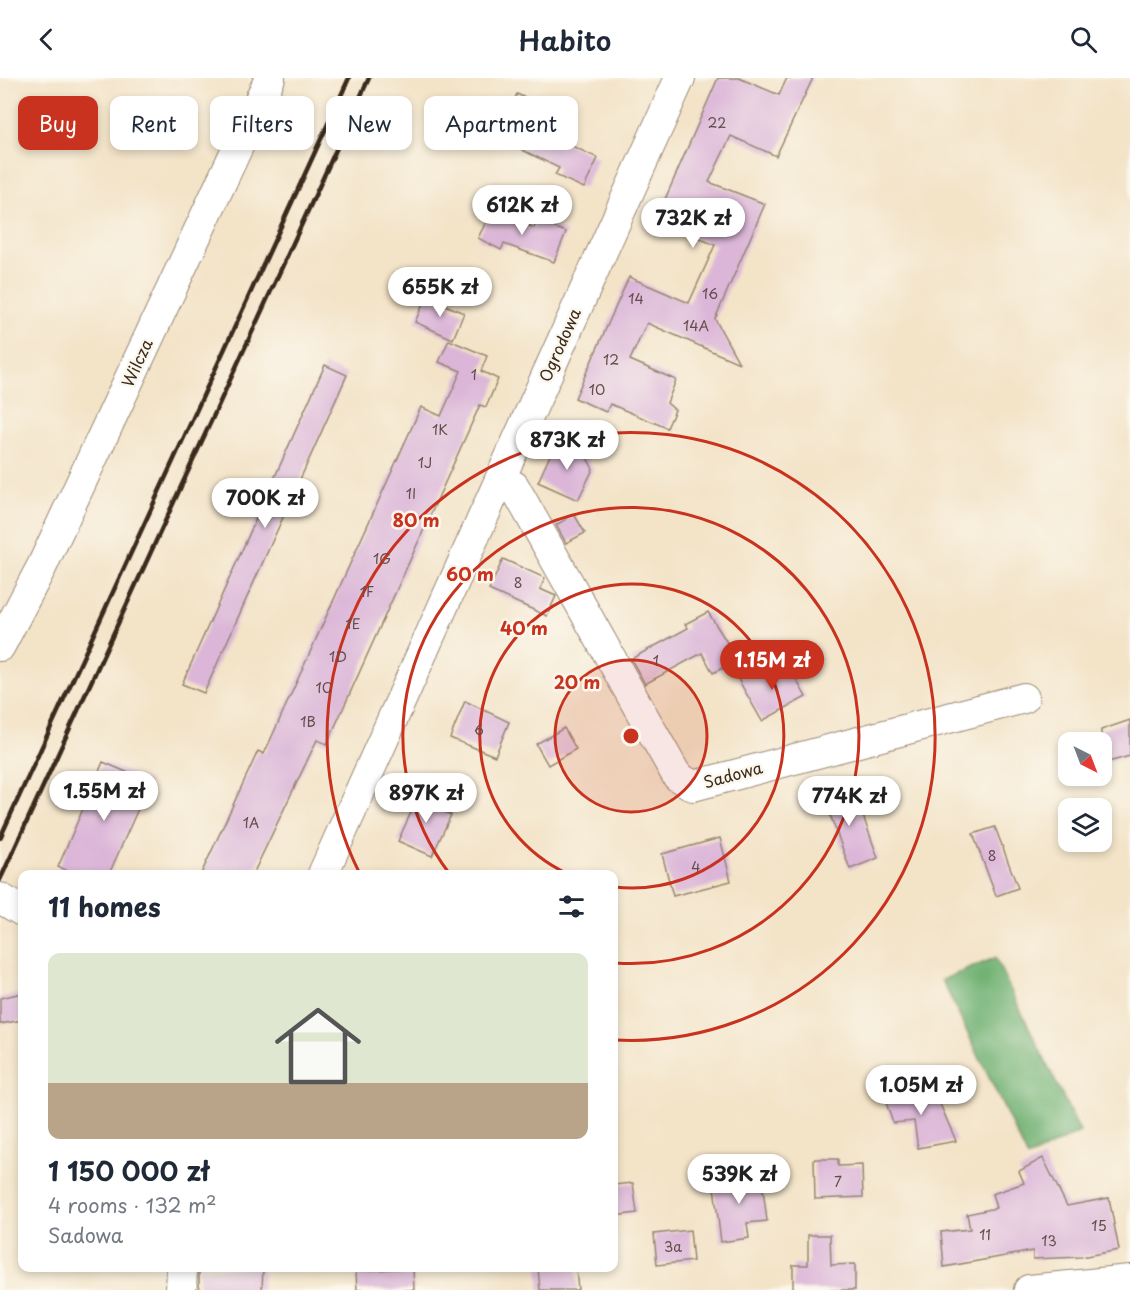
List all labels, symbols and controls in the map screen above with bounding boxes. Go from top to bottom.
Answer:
text: Habito [519,19,611,60]
icon: back [30,23,63,56]
icon: search [1067,23,1100,56]
chip: Buy [18,96,98,150]
chip: Rent [110,96,198,150]
chip: Filters [210,96,314,150]
chip: New [326,96,412,150]
chip: Apartment [424,96,578,150]
house number: 22 [708,112,726,133]
pin: 612K zł [467,185,577,236]
text: 612K zł [486,189,558,219]
pin: 732K zł [638,198,748,249]
text: 732K zł [655,202,731,232]
pin: 655K zł [385,267,495,318]
text: 655K zł [402,271,478,301]
house number: 16 [702,283,718,304]
house number: 14 [628,288,644,309]
street label: Ogrodowa [532,304,586,385]
house number: 14A [683,315,709,336]
street label: Wilcza [115,335,158,391]
house number: 12 [603,349,619,370]
house number: 1 [471,364,477,385]
house number: 10 [589,379,605,400]
house number: 1K [432,419,448,440]
pin: 873K zł [512,420,622,471]
text: 873K zł [530,424,604,454]
house number: 1J [418,452,432,473]
pin: 700K zł [210,478,320,529]
text: 700K zł [226,482,304,512]
house number: 1I [406,483,416,504]
text: 80 m [392,506,440,533]
house number: 1G [373,548,391,569]
text: 60 m [446,560,494,587]
house number: 8 [514,572,522,593]
house number: 1F [360,581,374,602]
house number: 1E [345,613,361,634]
text: 40 m [500,614,548,641]
pin: 1.15M zł [710,640,834,691]
text: 1.15M zł [734,644,810,674]
house number: 1D [329,646,347,667]
house number: 1 [653,650,659,671]
text: 20 m [554,668,600,695]
house number: 1C [315,677,333,698]
house number: 1B [300,711,316,732]
house number: 6 [474,719,484,740]
centre of rings [621,726,641,746]
north arrow [1058,732,1112,786]
map controls [1058,732,1112,852]
street label: Sadowa [701,755,765,793]
pin: 1.55M zł [42,771,166,822]
pin: 897K zł [371,773,481,824]
text: 1.55M zł [63,775,145,805]
pin: 774K zł [794,776,904,827]
text: 897K zł [389,777,463,807]
text: 774K zł [812,780,886,810]
button: layers [1058,798,1112,852]
house number: 1A [243,812,259,833]
house number: 8 [988,845,996,866]
house number: 4 [691,856,701,877]
text: 11 homes [48,887,161,926]
icon: filters [555,890,588,923]
icon: home [264,992,372,1100]
pin: 1.05M zł [859,1065,983,1116]
text: 1.05M zł [880,1069,962,1099]
text: 1 150 000 zł [48,1151,209,1190]
pin: 539K zł [684,1154,794,1205]
text: 539K zł [701,1158,777,1188]
house number: 7 [834,1171,842,1192]
text: 4 rooms · 132 m² [48,1190,217,1220]
house number: 15 [1091,1215,1107,1236]
text: Sadowa [48,1220,123,1250]
house number: 11 [979,1224,991,1245]
house number: 13 [1041,1230,1057,1251]
house number: 3a [664,1236,682,1257]

